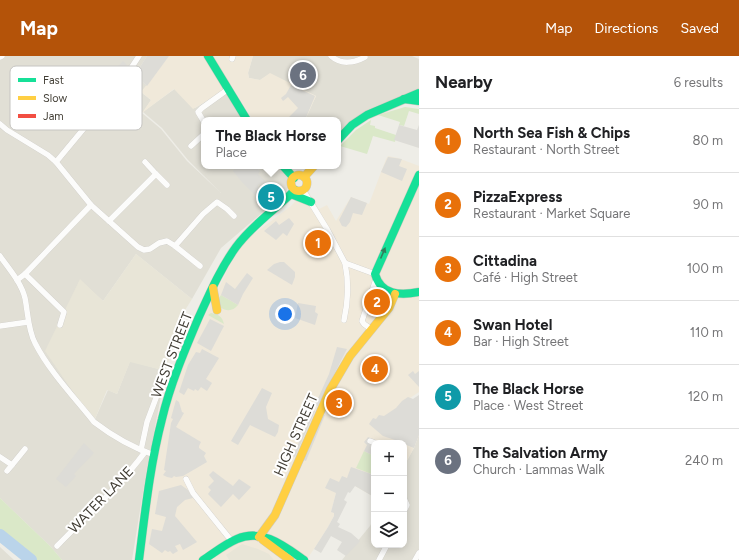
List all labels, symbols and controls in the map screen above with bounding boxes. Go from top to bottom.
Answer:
text: Map [20,17,58,40]
text: Map [545,20,573,37]
text: Directions [595,20,658,37]
text: Saved [680,20,719,37]
pin: 6 [290,60,316,90]
legend [10,66,142,130]
text: Nearby [435,72,493,92]
text: Fast [43,74,64,87]
text: 6 results [674,75,723,90]
text: Slow [43,92,67,105]
text: Jam [43,110,64,123]
popup [201,117,341,169]
text: North Sea Fish & Chips [473,124,630,142]
text: The Black Horse [216,127,326,145]
text: 1 [445,133,451,148]
text: 80 m [692,133,723,148]
text: Restaurant · North Street [473,142,620,157]
text: Place [216,145,247,160]
pin: 5 [258,182,284,212]
text: PizzaExpress [473,188,562,206]
text: 2 [444,197,452,212]
text: 90 m [693,197,723,212]
text: Restaurant · Market Square [473,206,630,221]
pin: 1 [305,228,331,258]
one-way arrow [381,246,387,258]
text: Cittadina [473,252,537,270]
text: 3 [444,261,452,276]
text: 100 m [687,261,723,276]
text: Café · High Street [473,270,578,285]
pin: 2 [364,287,390,317]
your location [275,304,295,324]
street label: WEST STREET [148,309,196,400]
text: Swan Hotel [473,316,552,334]
text: 4 [444,325,452,340]
text: 110 m [690,325,723,340]
text: Bar · High Street [473,334,569,349]
pin: 4 [362,354,388,384]
text: The Black Horse [473,380,584,398]
pin: 3 [326,388,352,418]
text: 5 [444,389,452,404]
text: 120 m [688,389,723,404]
street label: HIGH STREET [270,391,322,479]
text: Place · West Street [473,398,584,413]
map controls [371,440,407,548]
button: + [371,440,407,476]
text: The Salvation Army [473,444,608,462]
text: 6 [444,453,452,468]
text: 240 m [685,453,723,468]
text: Church · Lammas Walk [473,462,604,477]
street label: WATER LANE [65,463,137,537]
button: − [371,476,407,512]
button: layers [371,512,407,548]

